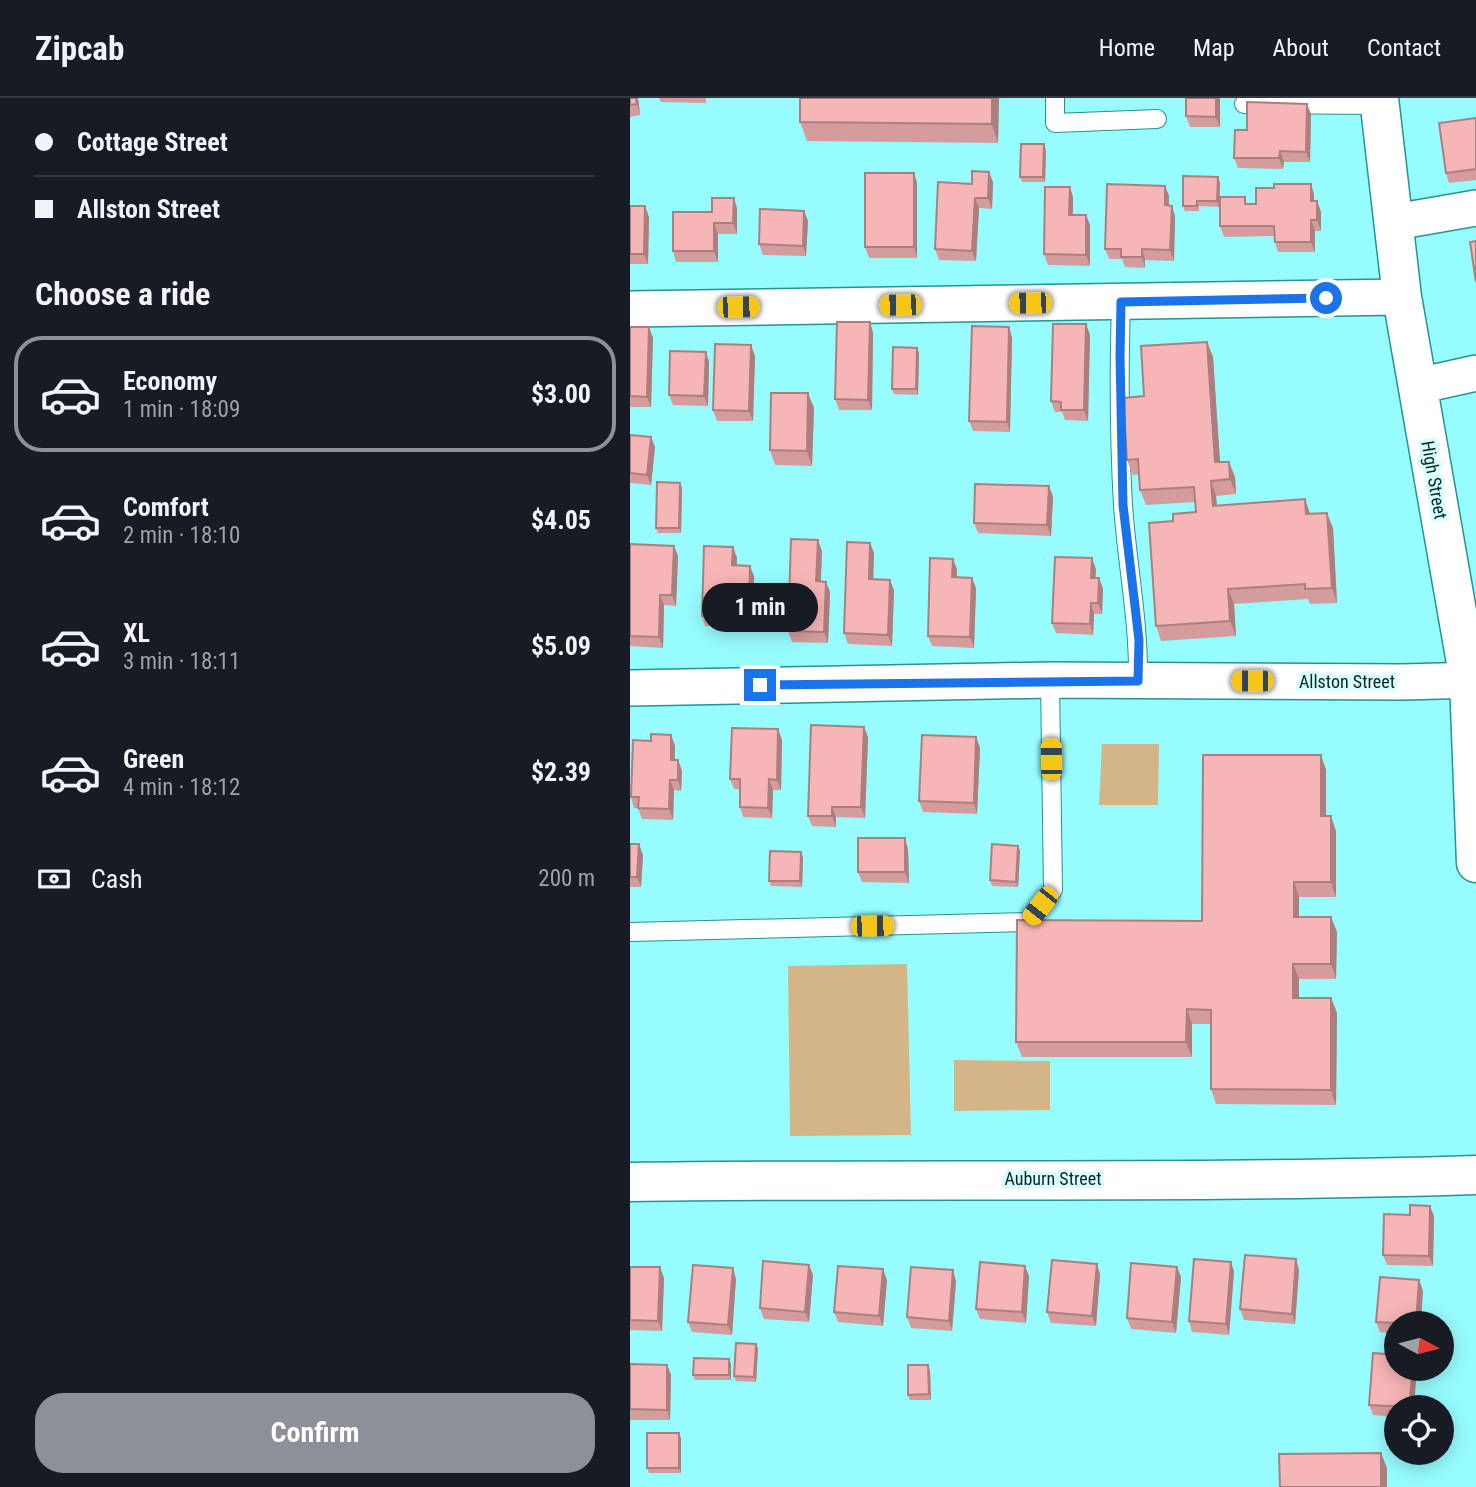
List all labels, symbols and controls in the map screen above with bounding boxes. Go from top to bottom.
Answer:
text: Zipcab [35,29,124,68]
text: Home [1099,34,1155,62]
text: Map [1193,34,1235,62]
text: About [1273,34,1329,62]
text: Contact [1367,34,1441,62]
text: Cottage Street [77,127,228,157]
text: Allston Street [77,194,220,224]
text: Choose a ride [35,275,210,313]
route start [1310,282,1342,314]
car [1009,292,1052,314]
car [879,294,922,316]
car [717,296,760,318]
icon: car [39,363,102,426]
text: Economy [123,366,217,396]
text: $3.00 [531,379,591,409]
text: 1 min · 18:09 [123,396,240,423]
street label: High Street [1417,439,1452,521]
icon: car [39,489,102,552]
text: Comfort [123,492,209,522]
text: $4.05 [531,505,591,535]
text: 2 min · 18:10 [123,522,240,549]
callout: 1 min [702,584,818,632]
text: 1 min [734,594,786,621]
icon: car [39,615,102,678]
text: XL [123,618,150,648]
text: $5.09 [531,631,591,661]
text: 3 min · 18:11 [123,648,240,675]
route end [744,669,776,701]
car [1232,671,1274,692]
street label: Allston Street [1299,671,1395,692]
car [1041,738,1062,780]
icon: car [39,741,102,804]
text: Green [123,744,184,774]
text: $2.39 [531,757,591,787]
text: 4 min · 18:12 [123,774,240,801]
icon: cash [35,860,73,898]
text: Cash [91,864,143,894]
text: 200 m [538,865,595,892]
car [1019,883,1062,929]
car [851,915,894,937]
street label: Auburn Street [1004,1168,1102,1189]
north arrow [1384,1311,1454,1381]
map controls [1384,1311,1454,1465]
button: Confirm [35,1393,595,1473]
button: locate [1384,1395,1454,1465]

